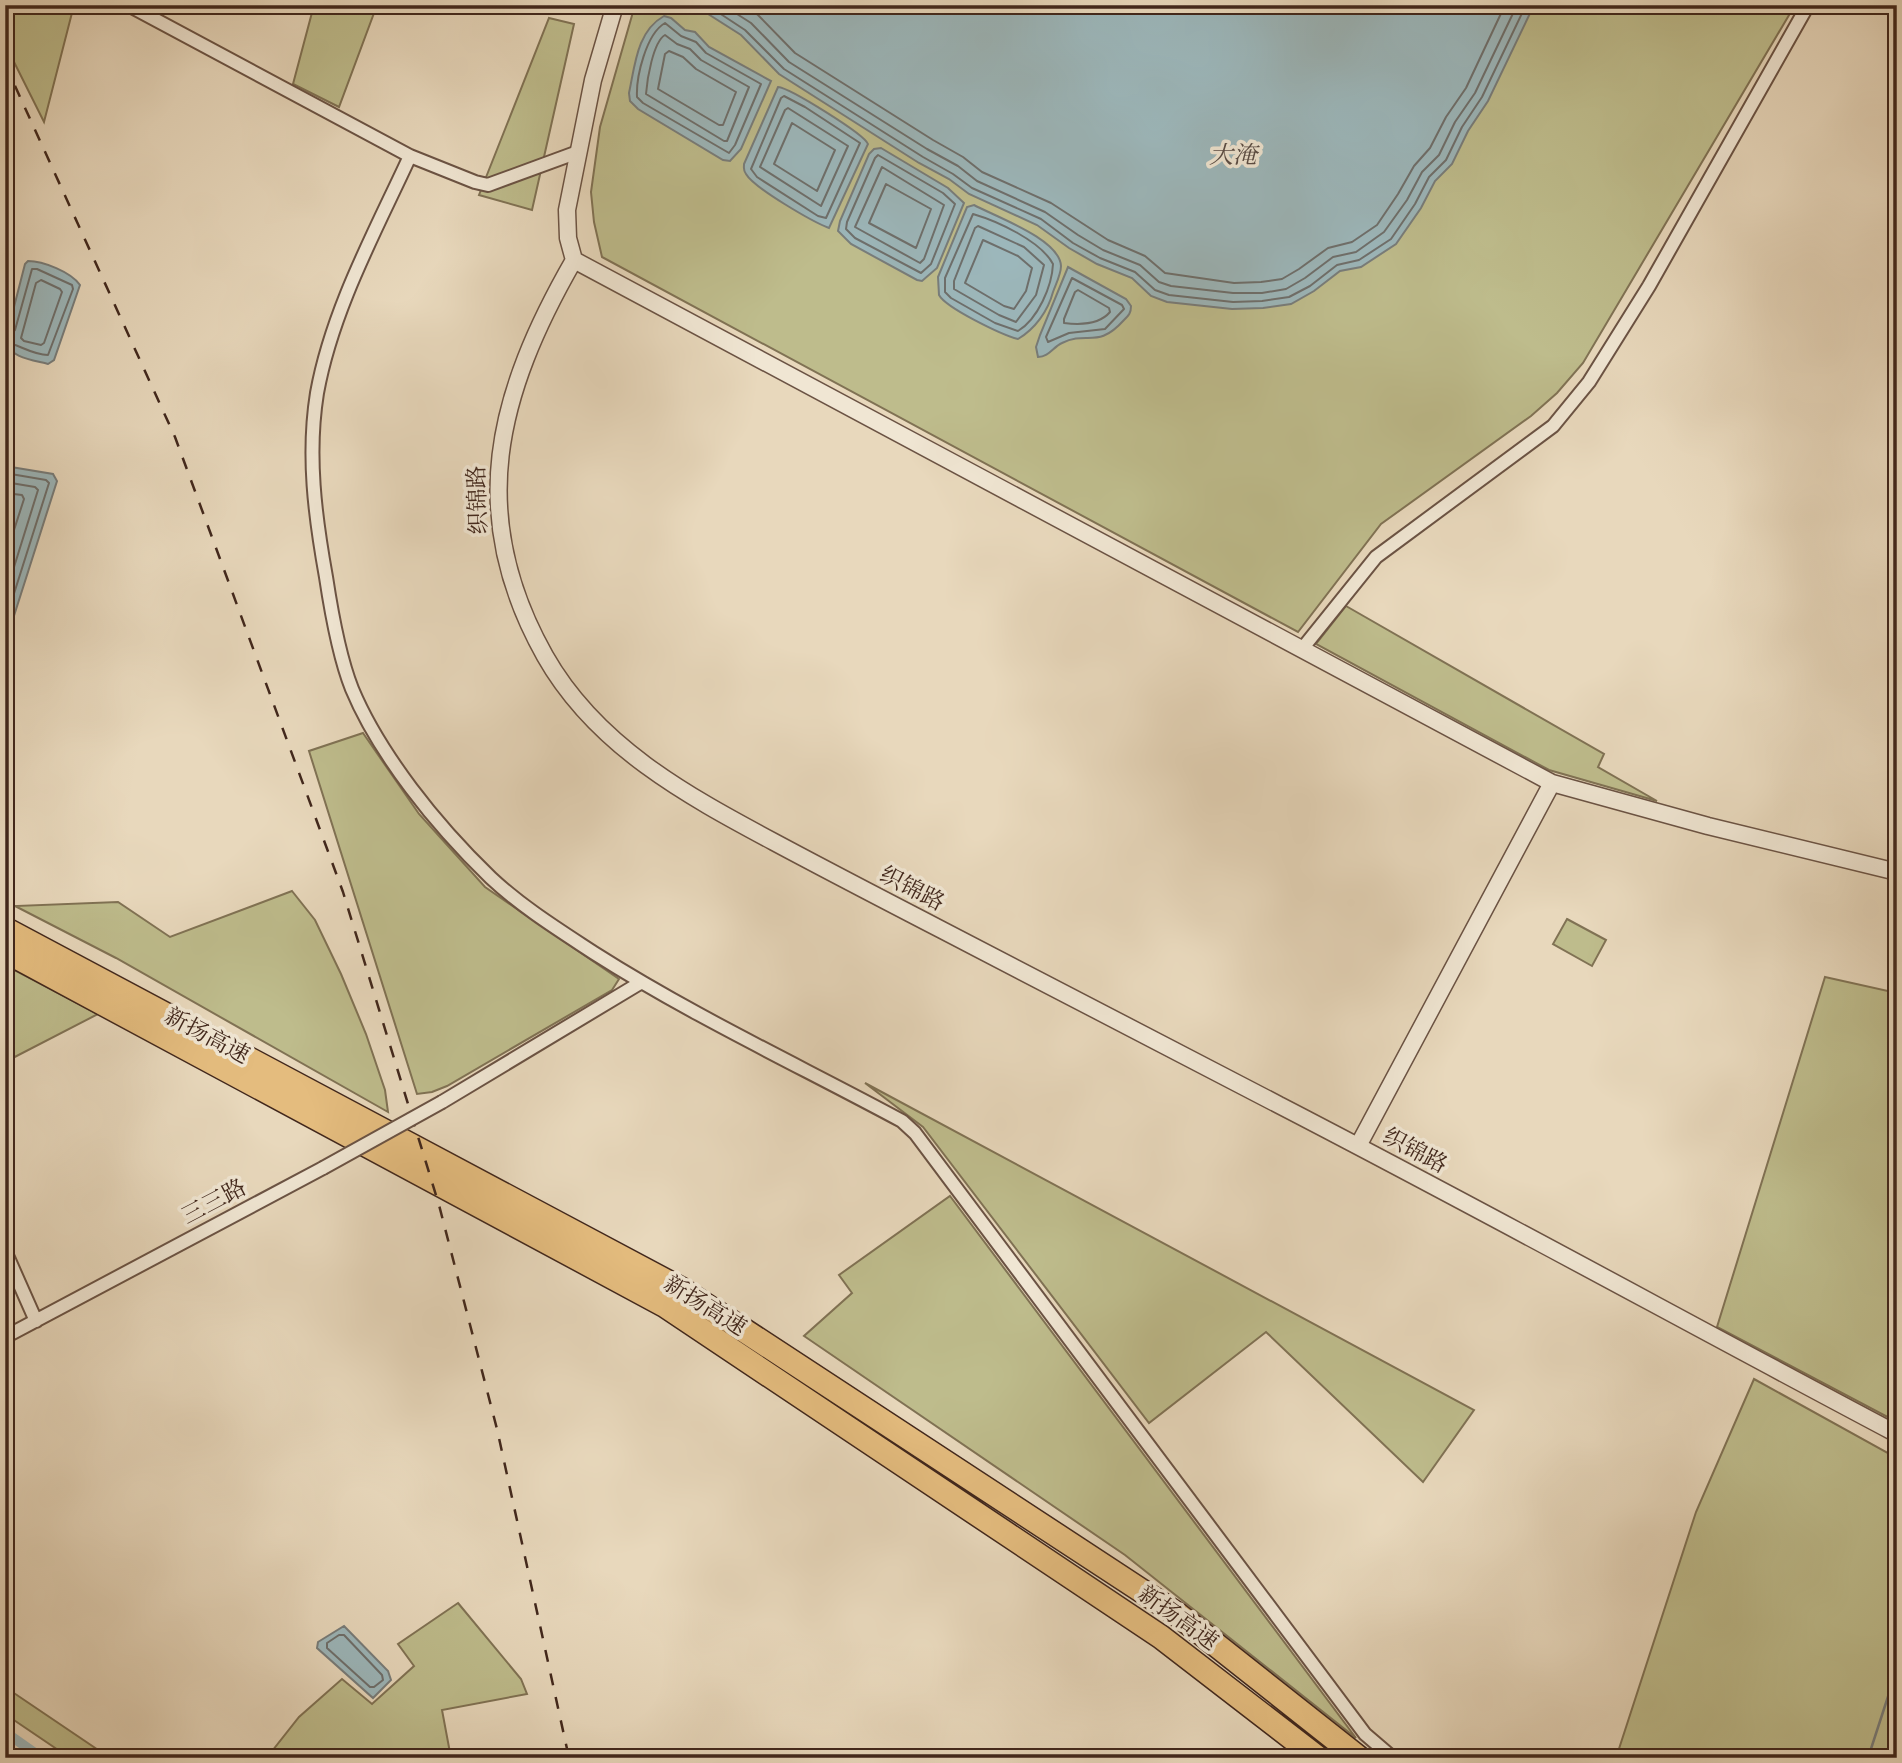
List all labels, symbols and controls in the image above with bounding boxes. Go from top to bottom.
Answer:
water label: 大淹 [1209,141,1260,171]
street label: 织锦路 [463,465,493,535]
street label: 织锦路 [875,861,949,917]
street label: 新扬高速 [160,1002,254,1070]
street label: 织锦路 [1378,1122,1452,1180]
street label: 三三路 [177,1173,251,1231]
street label: 新扬高速 [659,1270,751,1342]
street label: 新扬高速 [1133,1580,1223,1656]

